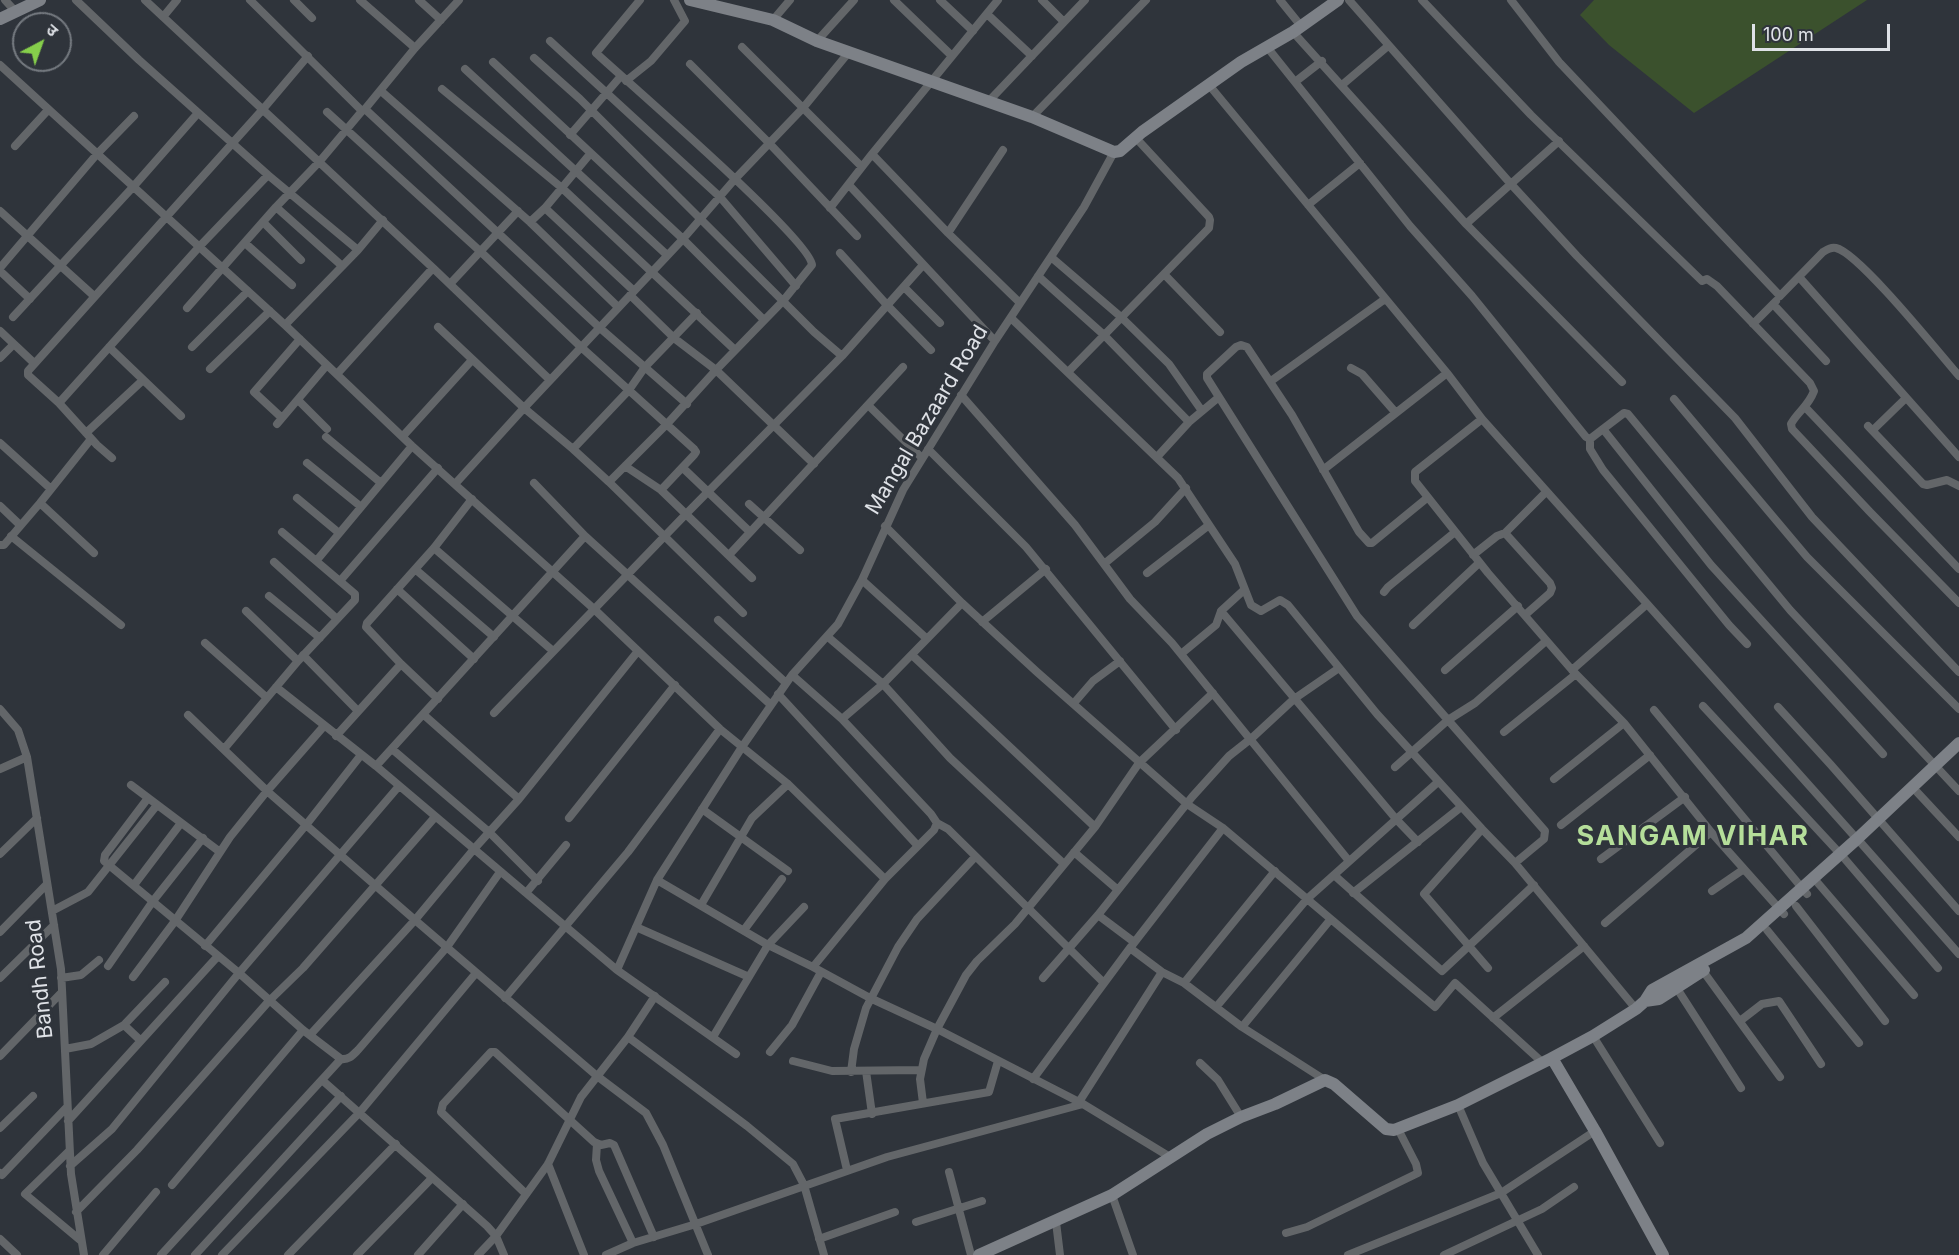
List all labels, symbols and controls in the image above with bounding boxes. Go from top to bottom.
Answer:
north arrow [12,12,72,72]
scale bar [1755,12,1893,50]
text: उ [42,19,63,41]
text: 100 m [1763,24,1814,45]
street label: Mangal Bazaard Road [860,321,994,519]
district label: SANGAM VIHAR [1577,821,1809,853]
street label: Bandh Road [21,918,59,1040]

